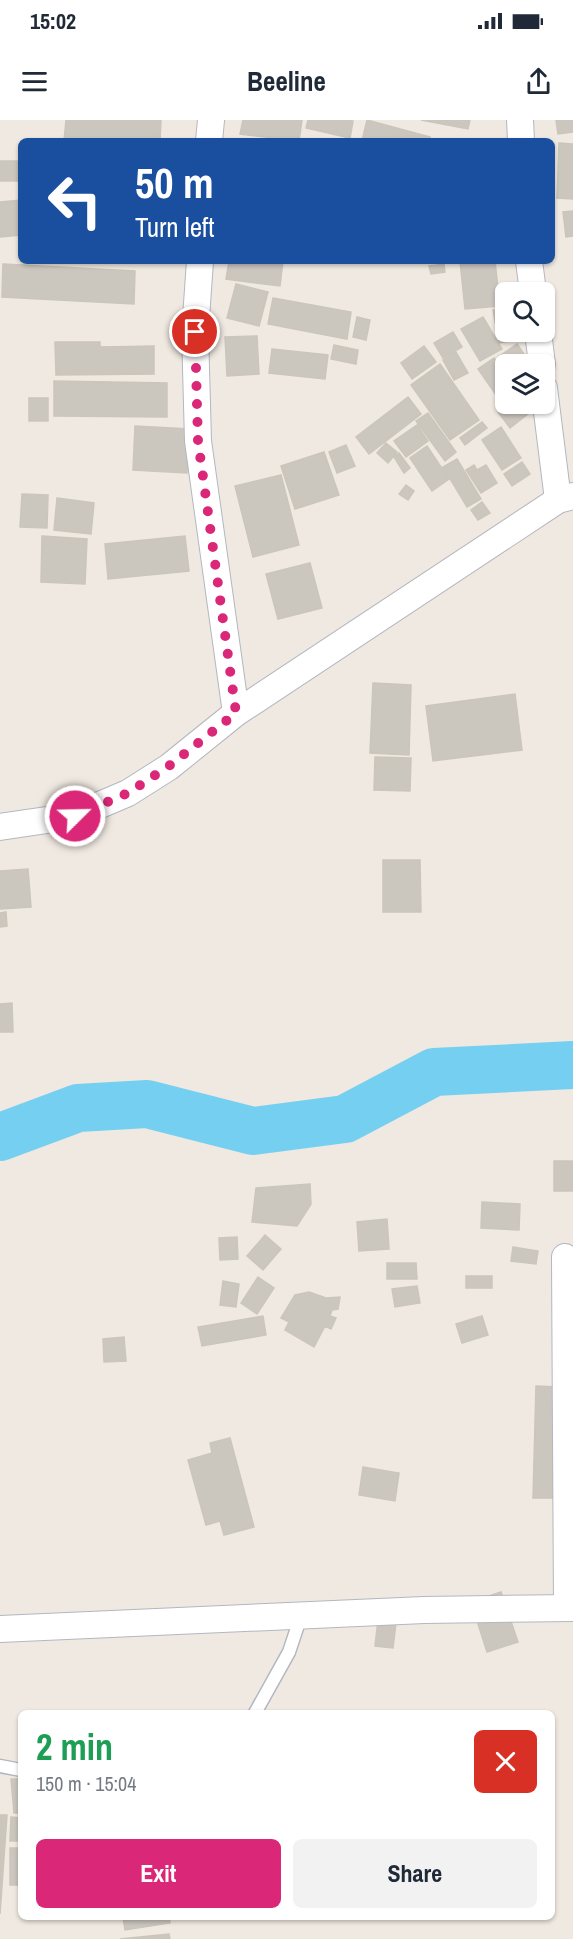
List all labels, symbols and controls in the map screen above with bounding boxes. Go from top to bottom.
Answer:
text: 15:02 [30,6,76,36]
text: Beeline [247,63,326,99]
icon: menu [18,65,51,98]
icon: share [522,65,555,98]
text: 50 m [135,155,214,211]
icon: left [36,162,114,240]
text: Turn left [135,209,214,245]
map controls [495,282,555,414]
button: search [495,282,555,342]
pin [169,306,220,357]
icon: arrive [178,315,211,348]
button: layers [495,354,555,414]
position arrow [43,784,107,848]
text: 2 min [36,1723,113,1771]
button: close [474,1730,537,1793]
text: 150 m · 15:04 [36,1770,136,1797]
button: Exit [36,1839,281,1908]
button: Share [293,1839,537,1908]

